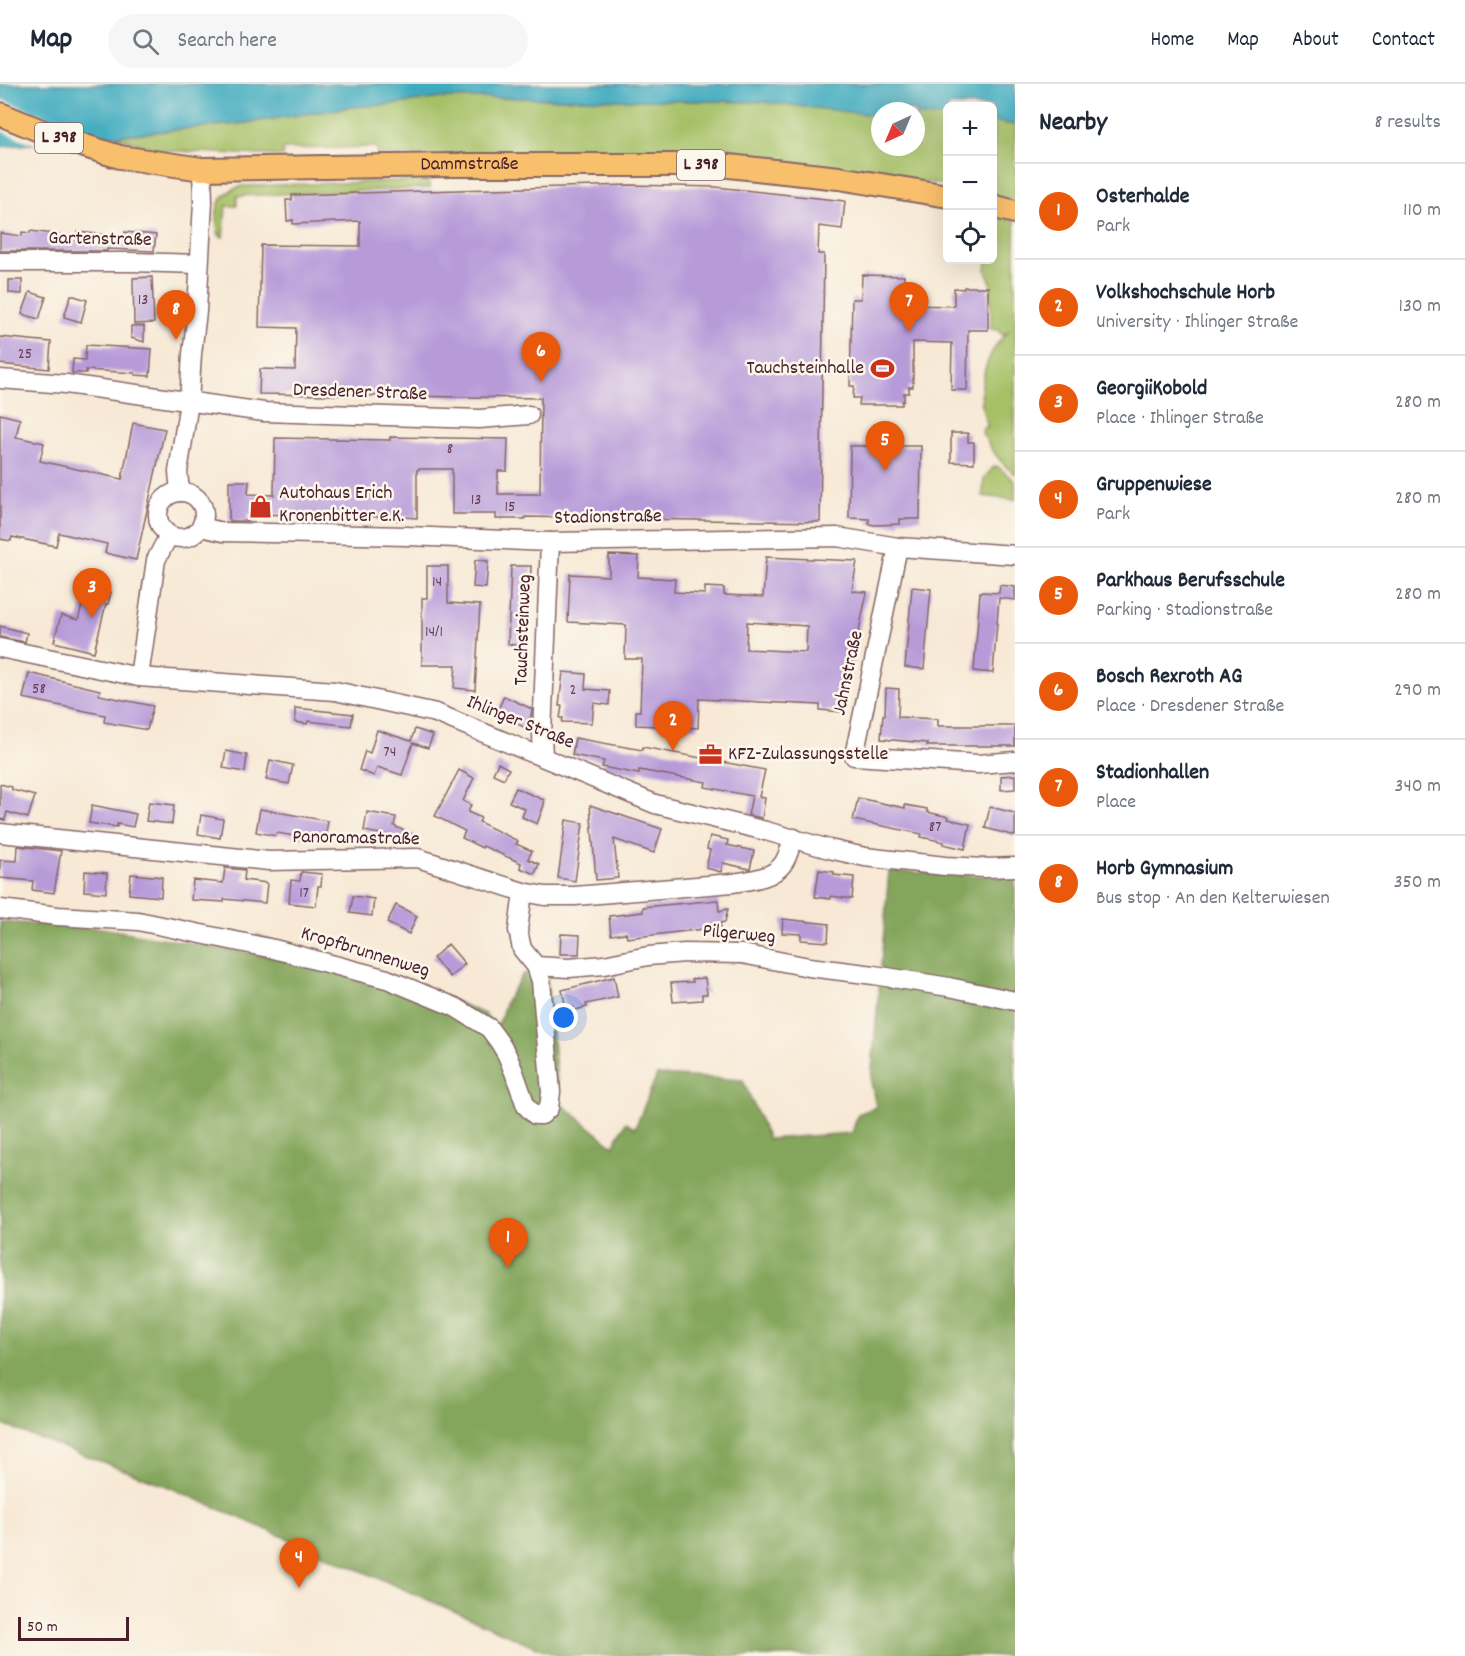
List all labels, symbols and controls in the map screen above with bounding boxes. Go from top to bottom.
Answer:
search box [108,14,528,68]
text: Map [30,21,72,61]
icon: search [129,25,162,58]
text: Search here [177,26,277,57]
text: Home [1150,26,1194,56]
text: Map [1227,26,1259,56]
text: About [1292,26,1339,56]
text: Contact [1372,26,1435,56]
north arrow [871,102,925,156]
map controls [943,102,997,264]
button: + [943,102,997,156]
text: Nearby [1039,105,1107,142]
text: 8 results [1375,109,1441,137]
road number: L 398 [35,123,83,153]
road number: L 398 [677,150,725,180]
street label: Dammstraße [420,151,519,180]
button: − [943,156,997,210]
text: Osterhalde [1096,182,1189,213]
text: 1 [1056,197,1061,225]
text: 110 m [1403,197,1441,225]
button: locate [943,210,997,264]
text: Park [1096,213,1130,241]
street label: Gartenstraße [48,225,152,255]
text: Volkshochschule Horb [1096,278,1275,309]
pin: 7 [890,282,928,332]
house number: 13 [138,289,148,312]
pin: 8 [156,290,195,340]
text: 2 [1054,293,1063,321]
text: 130 m [1399,293,1441,321]
text: University · Ihlinger Straße [1096,309,1298,337]
pin: 6 [522,332,560,382]
house number: 25 [18,343,32,366]
place label: Tauchsteinhalle [746,355,864,383]
sports icon: Tauchsteinhalle [869,356,895,382]
text: GeorgiiKobold [1096,374,1207,405]
street label: Dresdener Straße [292,377,428,409]
text: 3 [1054,389,1063,417]
text: 280 m [1395,389,1441,417]
text: Place · Ihlinger Straße [1096,405,1264,433]
pin: 5 [866,422,904,471]
house number: 8 [447,438,453,461]
text: Gruppenwiese [1096,470,1212,501]
place label: Autohaus Erich Kronenbitter e.K. [279,480,404,531]
text: 4 [1054,485,1063,513]
text: 280 m [1395,485,1441,513]
house number: 13 [471,489,481,512]
shop icon: Autohaus Erich Kronenbitter e.K. [248,493,274,519]
house number: 15 [505,496,515,519]
text: Park [1096,501,1130,529]
street label: Stadionstraße [554,503,662,533]
text: Parkhaus Berufsschule [1096,566,1285,597]
pin: 3 [72,568,112,618]
house number: 14 [432,571,442,594]
street label: Tauchsteinweg [508,574,540,686]
text: 5 [1054,581,1063,609]
text: 280 m [1395,581,1441,609]
text: Parking · Stadionstraße [1096,597,1273,625]
house number: 14/1 [425,621,443,644]
street label: Jahnstraße [826,628,872,718]
text: Bosch Rexroth AG [1096,662,1242,693]
text: 6 [1054,677,1063,705]
text: 290 m [1394,677,1441,705]
house number: 58 [32,678,46,701]
house number: 2 [570,679,577,702]
street label: Ihlinger Straße [462,689,578,757]
text: Place · Dresdener Straße [1096,693,1284,721]
pin: 2 [654,702,692,751]
house number: 74 [384,741,396,764]
place label: KFZ-Zulassungsstelle [728,741,888,769]
office icon: KFZ-Zulassungsstelle [697,742,723,768]
text: Stadionhallen [1096,758,1209,789]
text: 7 [1055,773,1062,801]
text: 340 m [1395,773,1441,801]
text: Place [1096,789,1136,817]
house number: 87 [929,816,941,839]
street label: Panoramastraße [292,824,420,854]
text: Horb Gymnasium [1096,854,1233,885]
text: 8 [1054,869,1063,897]
text: 350 m [1394,869,1441,897]
house number: 17 [299,882,309,905]
text: Bus stop · An den Kelterwiesen [1096,885,1330,913]
street label: Pilgerweg [701,918,777,952]
street label: Kropfbrunnenweg [297,920,433,986]
your location [549,1003,578,1032]
pin: 1 [488,1218,528,1268]
pin: 4 [280,1538,318,1588]
scale bar [18,1614,129,1642]
text: 50 m [27,1616,58,1639]

